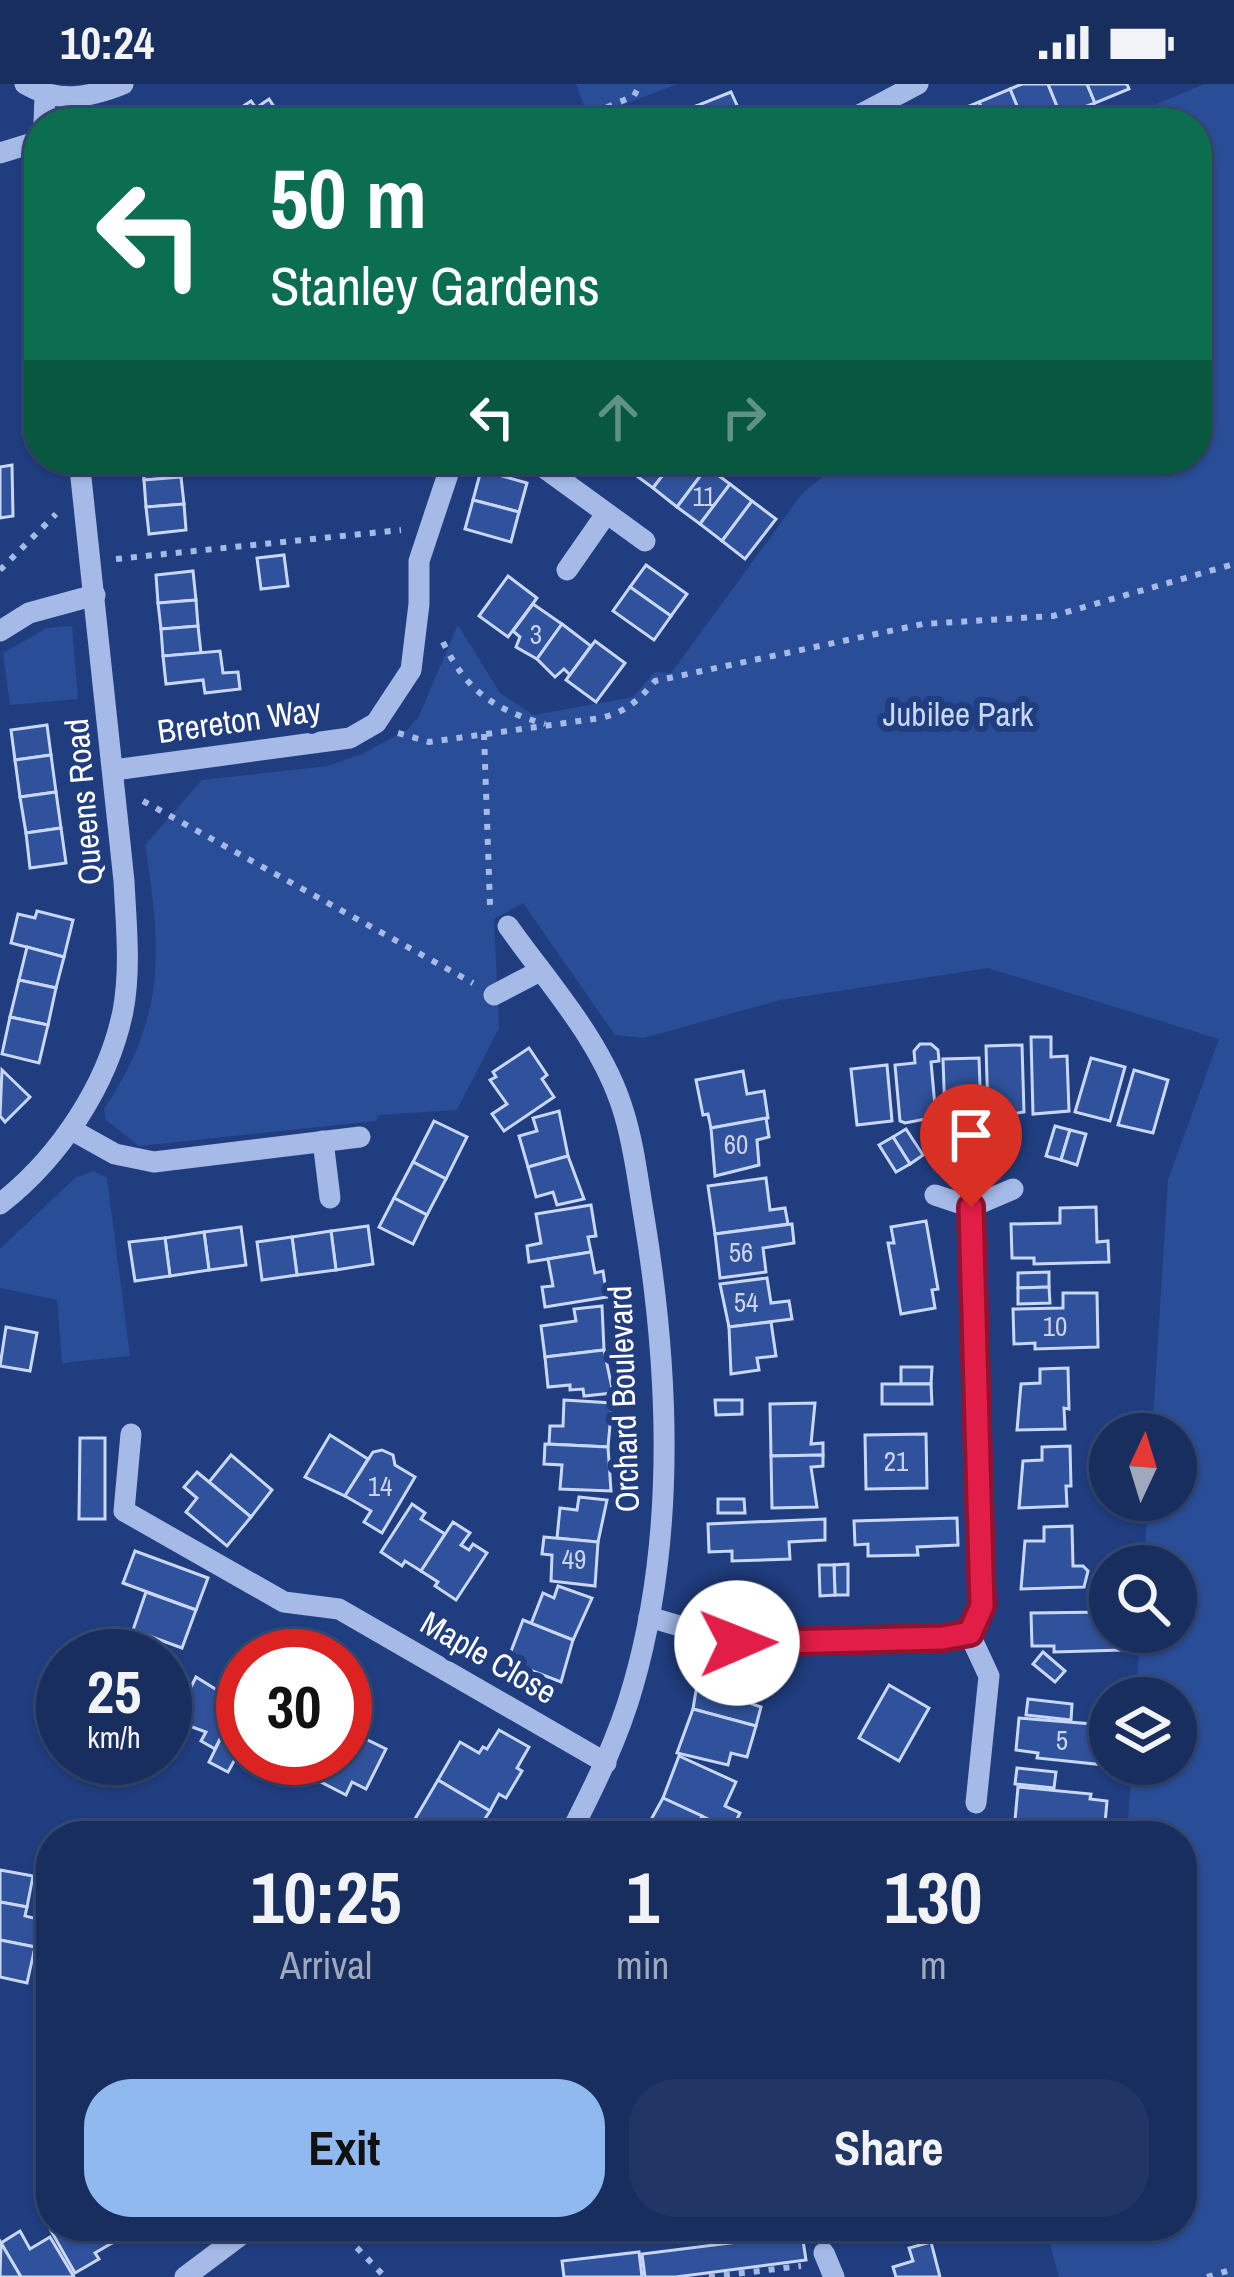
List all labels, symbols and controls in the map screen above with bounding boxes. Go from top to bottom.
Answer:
text: 10:24 [60,12,154,73]
text: 50 m [270,141,427,254]
icon: left [72,156,228,312]
text: Stanley Gardens [270,249,600,322]
icon: left [459,384,525,450]
icon: ahead [585,384,651,450]
icon: right [711,384,777,450]
house number: 11 [692,478,716,514]
house number: 3 [530,616,542,652]
street label: Brereton Way [155,687,324,753]
park label: Jubilee Park [883,692,1034,736]
street label: Queens Road [54,717,112,887]
pin [920,1084,1022,1207]
icon: arrive [938,1102,1004,1168]
house number: 60 [724,1126,748,1162]
house number: 56 [729,1234,753,1270]
house number: 54 [734,1284,758,1320]
street label: Orchard Boulevard [597,1285,649,1513]
house number: 10 [1043,1308,1067,1344]
north arrow [1089,1413,1197,1521]
map controls [1089,1413,1197,1785]
house number: 21 [884,1443,909,1479]
house number: 14 [368,1468,392,1504]
house number: 49 [562,1541,586,1577]
button: search [1089,1545,1197,1653]
position arrow [674,1580,800,1706]
street label: Maple Close [413,1600,565,1714]
speed limit sign: 30 [216,1629,372,1785]
text: 25 [87,1651,141,1732]
button: layers [1089,1677,1197,1785]
text: km/h [87,1717,141,1757]
house number: 5 [1056,1722,1068,1758]
text: 10:25 [251,1848,402,1945]
text: 1 [626,1848,659,1945]
text: 130 [884,1848,982,1945]
text: Arrival [280,1939,372,1991]
text: min [616,1939,669,1991]
text: m [920,1939,947,1991]
button: Exit [84,2079,605,2217]
button: Share [629,2079,1149,2217]

